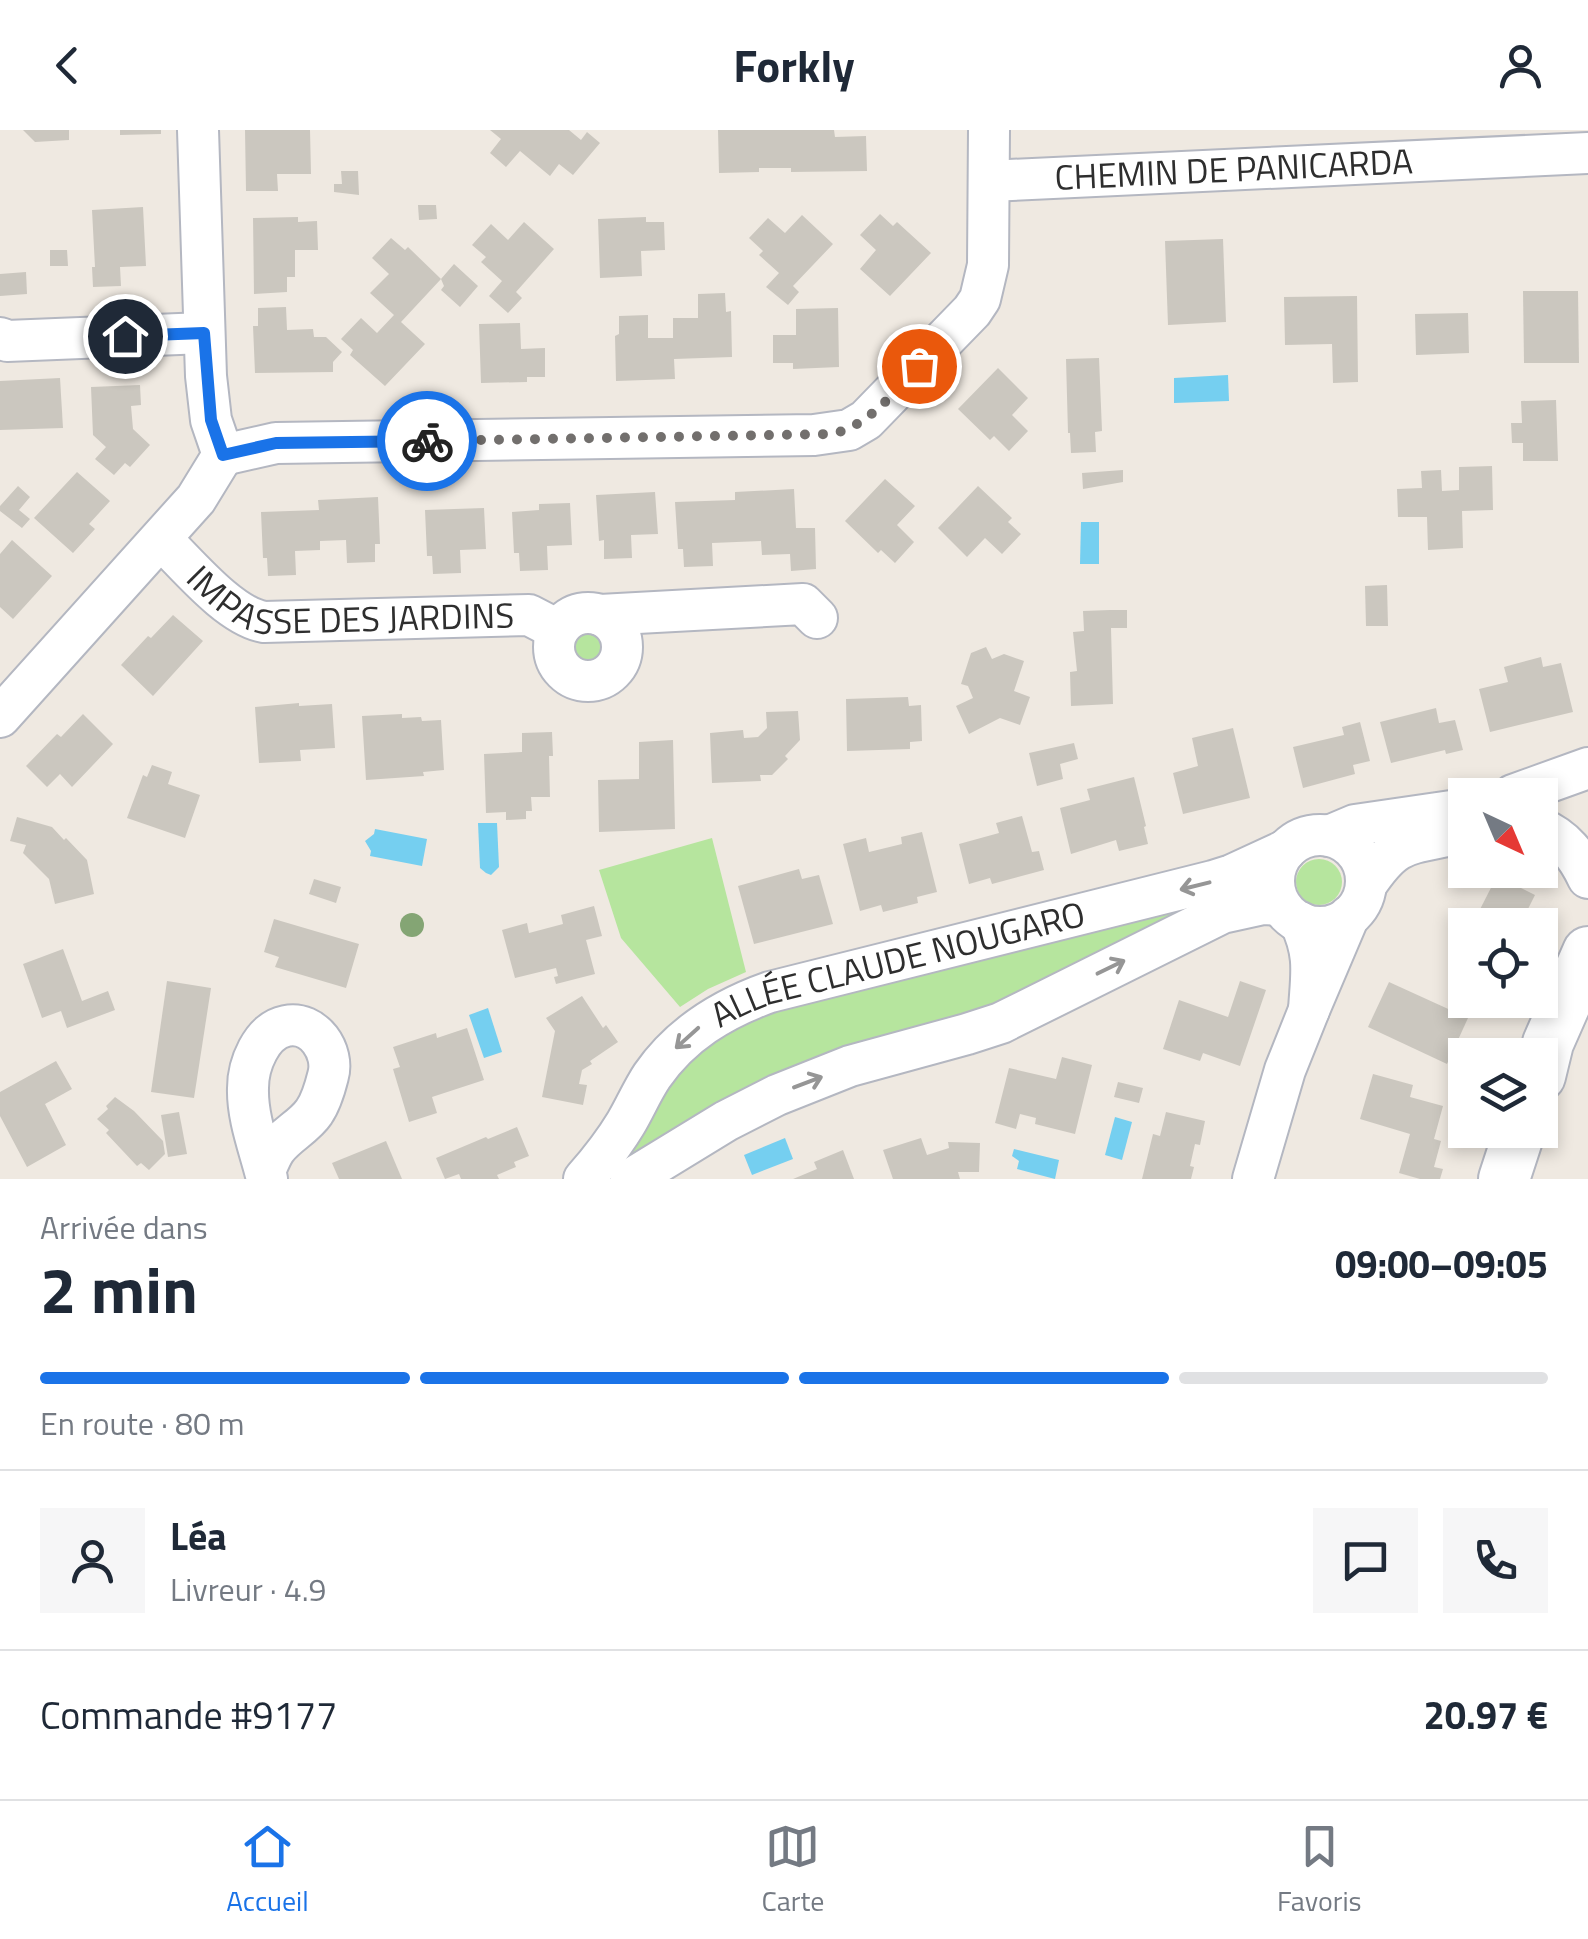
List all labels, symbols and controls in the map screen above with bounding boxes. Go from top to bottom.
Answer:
text: Forkly [733,31,855,99]
icon: back [40,38,95,93]
icon: person [1493,38,1548,93]
street label: CHEMIN DE PANICARDA [1053,133,1414,204]
pin [83,294,168,379]
icon: home [98,309,153,364]
pin [877,324,962,409]
icon: bag [892,339,947,394]
courier [377,391,477,491]
icon: bike [400,414,455,469]
street label: IMPASSE DES JARDINS [175,552,515,649]
north arrow [1448,778,1558,888]
map controls [1448,778,1558,1148]
one-way arrow [1180,877,1211,896]
street label: ALLÉE CLAUDE NOUGARO [700,886,1090,1041]
button: locate [1448,908,1558,1018]
one-way arrow [1095,957,1125,976]
one-way arrow [674,1026,700,1050]
button: layers [1448,1038,1558,1148]
one-way arrow [793,1072,823,1090]
text: Arrivée dans [40,1203,208,1251]
text: 09:00–09:05 [1335,1235,1548,1293]
text: 2 min [40,1239,198,1338]
text: En route · 80 m [40,1399,245,1447]
text: Léa [170,1507,227,1565]
button: person [40,1508,145,1613]
button: chat [1313,1508,1418,1613]
button: phone [1443,1508,1548,1613]
text: Livreur · 4.9 [170,1565,326,1613]
text: Commande #9177 [40,1686,337,1744]
text: 20.97 € [1424,1686,1548,1744]
tab: Accueil [226,1819,309,1922]
tab: Carte [761,1819,824,1922]
tab: Favoris [1277,1819,1362,1922]

